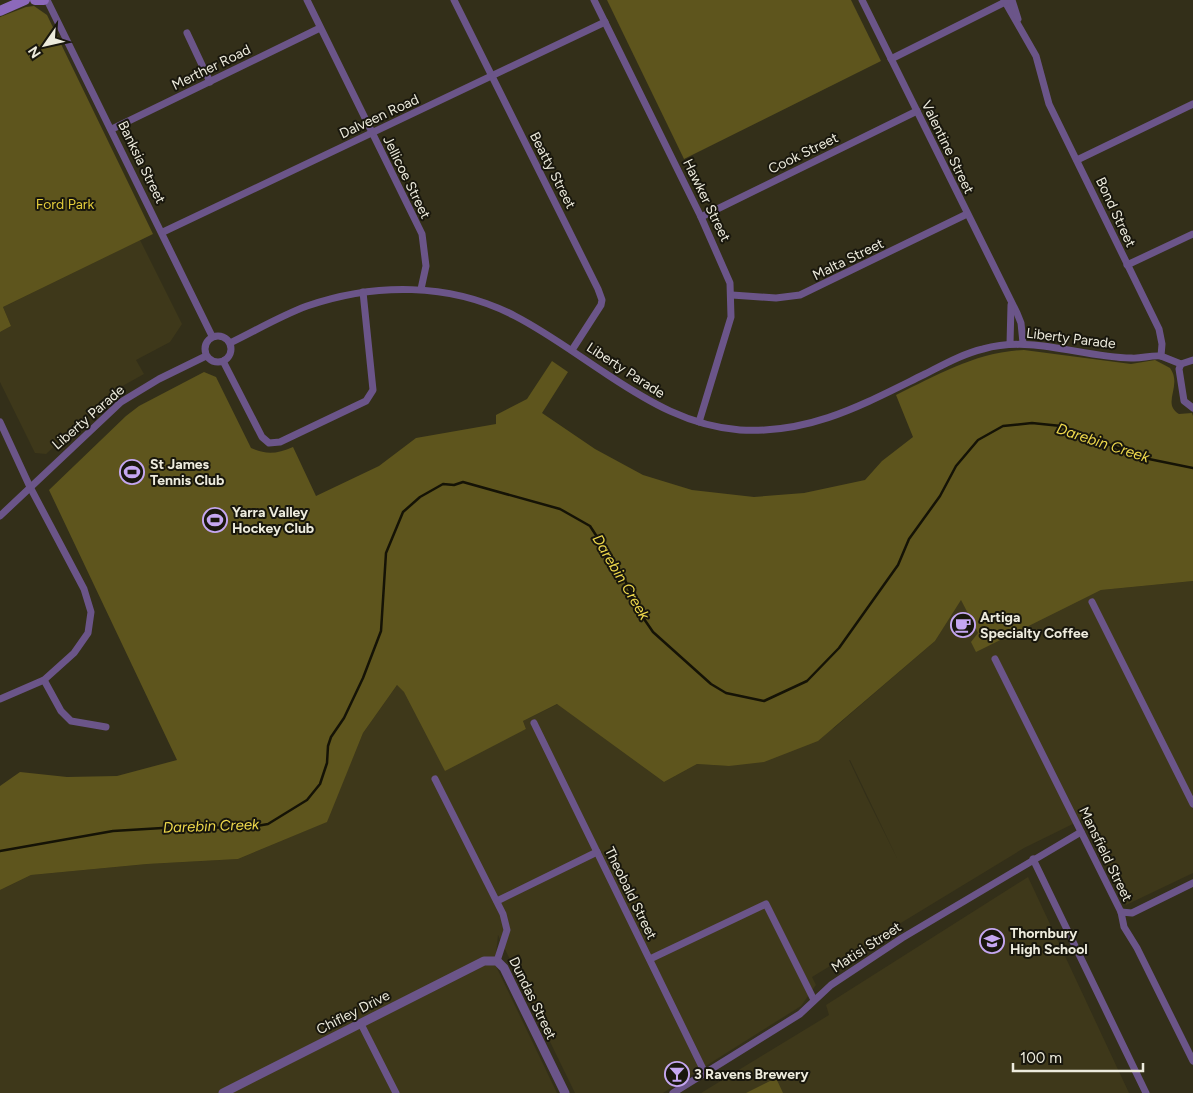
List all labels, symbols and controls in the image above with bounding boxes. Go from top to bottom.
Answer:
north arrow [20,20,70,70]
street label: Merther Road [169,41,253,94]
text: N [25,43,45,61]
street label: Dalveen Road [337,91,422,142]
street label: Valentine Street [918,98,977,197]
street label: Banksia Street [114,118,169,206]
street label: Beatty Street [526,129,579,211]
street label: Cook Street [765,129,841,178]
street label: Jellicoe Street [379,133,434,222]
street label: Hawker Street [679,156,734,244]
street label: Bond Street [1092,174,1139,250]
park label: Ford Park [36,196,95,213]
street label: Malta Street [810,235,887,284]
street label: Liberty Parade [1025,325,1117,352]
street label: Liberty Parade [583,339,668,402]
street label: Liberty Parade [49,381,128,453]
water label: Darebin Creek [1054,420,1152,467]
place label: St James Tennis Club [150,456,224,489]
sports icon: St James Tennis Club [119,459,145,485]
place label: Yarra Valley Hockey Club [232,504,314,537]
sports icon: Yarra Valley Hockey Club [202,507,228,533]
water label: Darebin Creek [588,531,654,624]
place label: Artiga Specialty Coffee [980,609,1089,642]
cafe icon: Artiga Specialty Coffee [950,612,976,638]
street label: Mansfield Street [1075,804,1136,904]
water label: Darebin Creek [162,815,260,837]
street label: Theobald Street [601,844,660,942]
street label: Matisi Street [828,919,904,976]
place label: Thornbury High School [1010,925,1088,958]
school or university icon: Thornbury High School [979,928,1005,954]
street label: Dundas Street [505,954,560,1042]
street label: Chifley Drive [314,987,393,1038]
scale bar [1013,1040,1143,1072]
text: 100 m [1020,1049,1062,1067]
bar icon: 3 Ravens Brewery [664,1061,690,1087]
place label: 3 Ravens Brewery [694,1066,809,1083]

